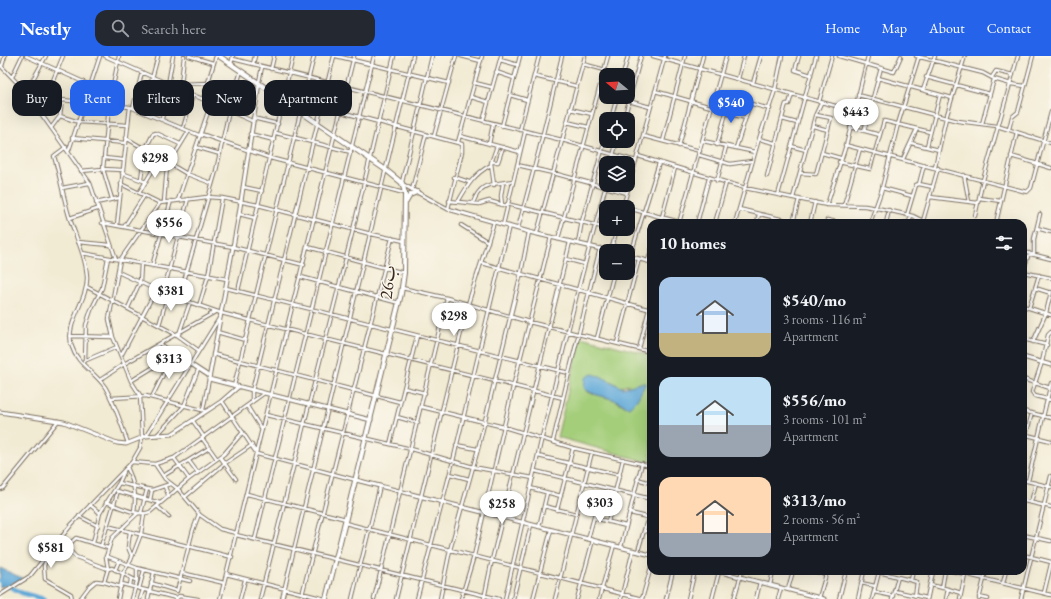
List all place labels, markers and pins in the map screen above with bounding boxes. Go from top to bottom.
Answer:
pin: $540 [707,90,755,124]
pin: $443 [832,99,880,133]
pin: $298 [131,145,179,179]
pin: $556 [145,210,193,244]
pin: $381 [147,278,195,312]
pin: $298 [430,303,478,337]
pin: $313 [145,346,193,380]
pin: $303 [576,490,624,524]
pin: $258 [478,491,526,525]
pin: $581 [27,535,75,569]

